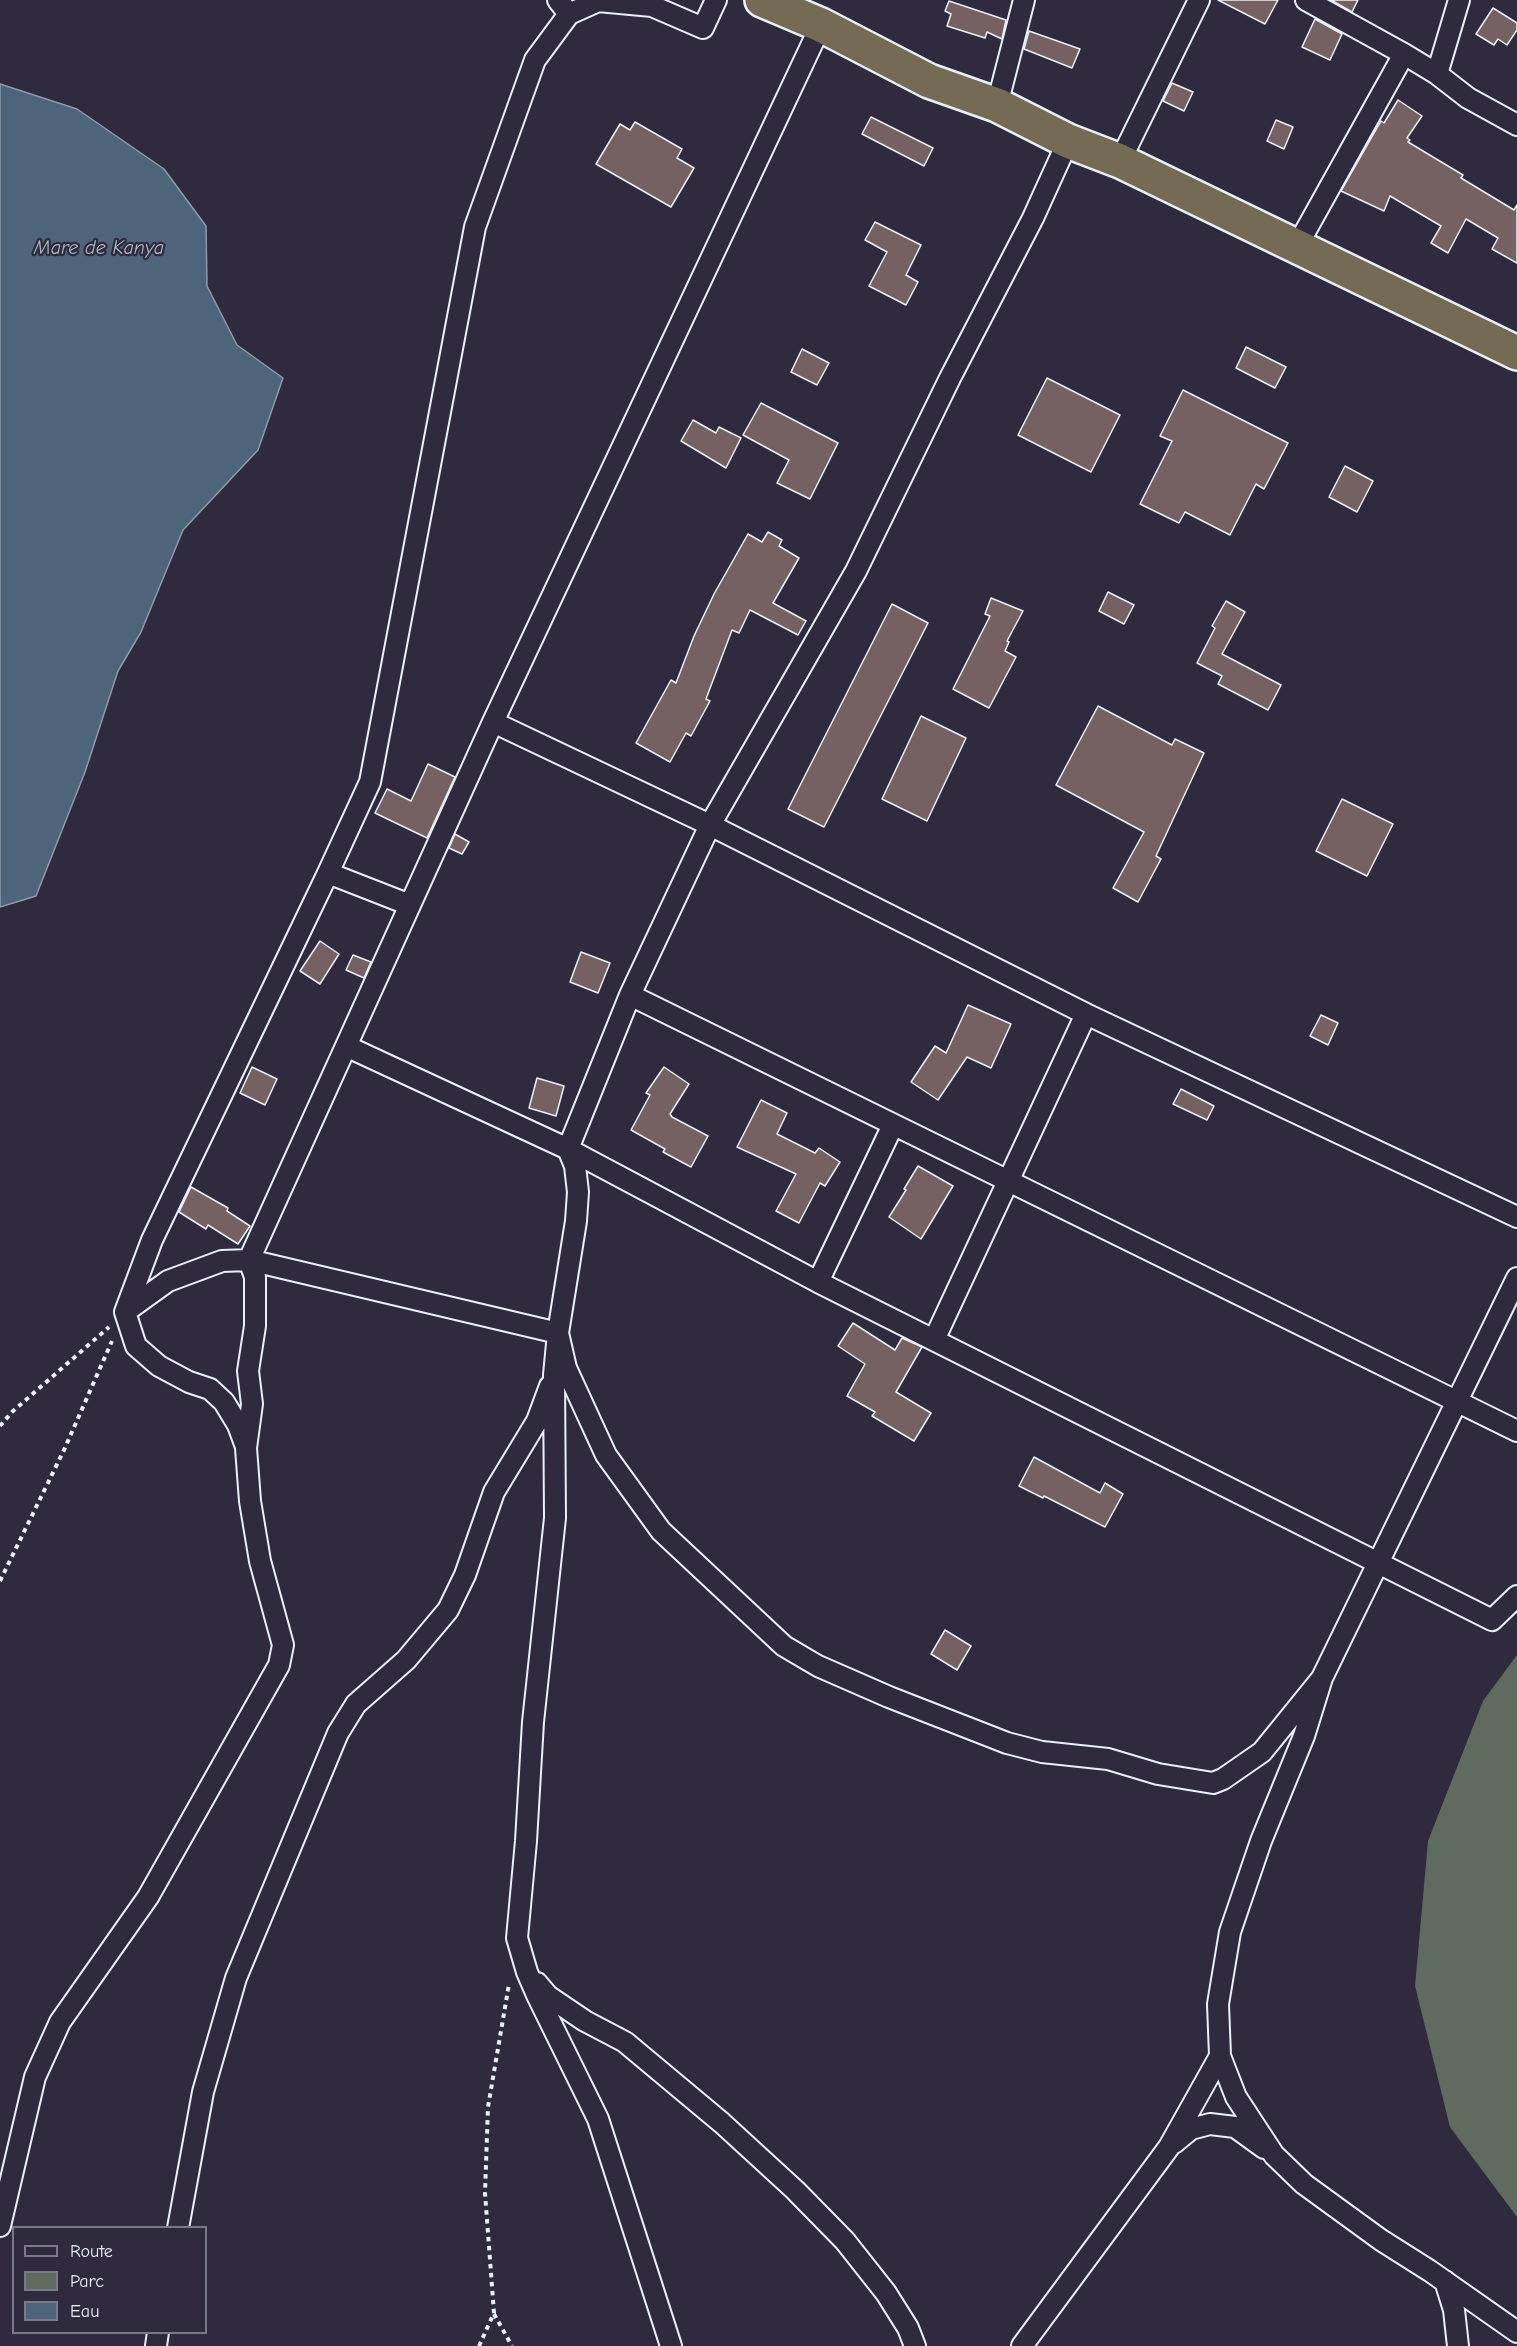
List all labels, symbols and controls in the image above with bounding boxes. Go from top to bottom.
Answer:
water label: Mare de Kanya [34,236,164,260]
legend [12,2226,207,2334]
text: Route [70,2241,113,2262]
text: Parc [70,2271,104,2292]
text: Eau [70,2301,99,2322]

